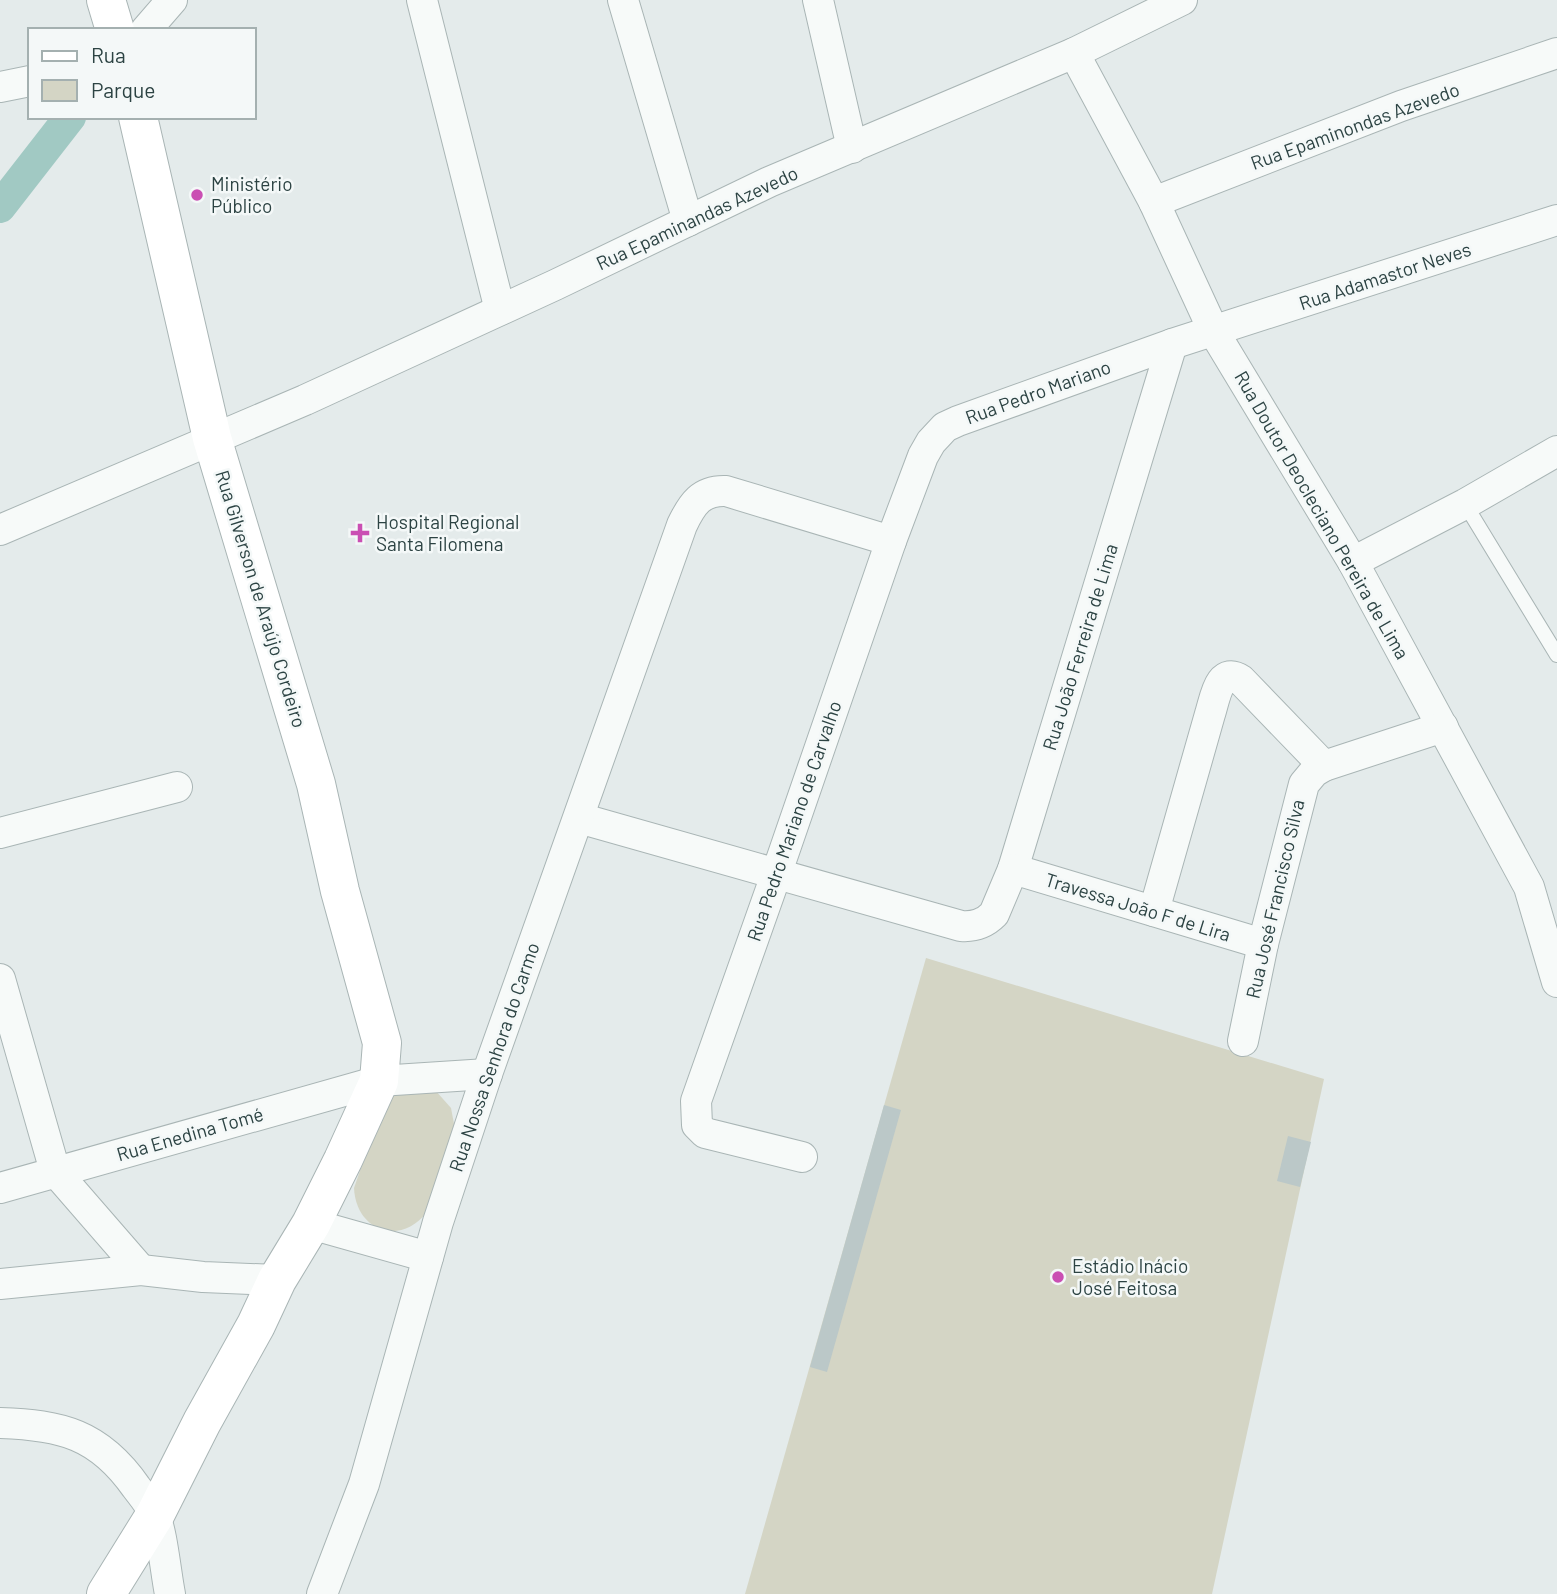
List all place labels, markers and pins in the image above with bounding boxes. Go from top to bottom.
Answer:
place label: Ministério Público [211,172,293,217]
marker: Ministério Público [189,187,205,203]
place label: Hospital Regional Santa Filomena [376,510,519,555]
marker: Hospital Regional Santa Filomena [350,523,370,543]
place label: Estádio Inácio José Feitosa [1072,1254,1188,1299]
marker: Estádio Inácio José Feitosa [1050,1269,1066,1285]

